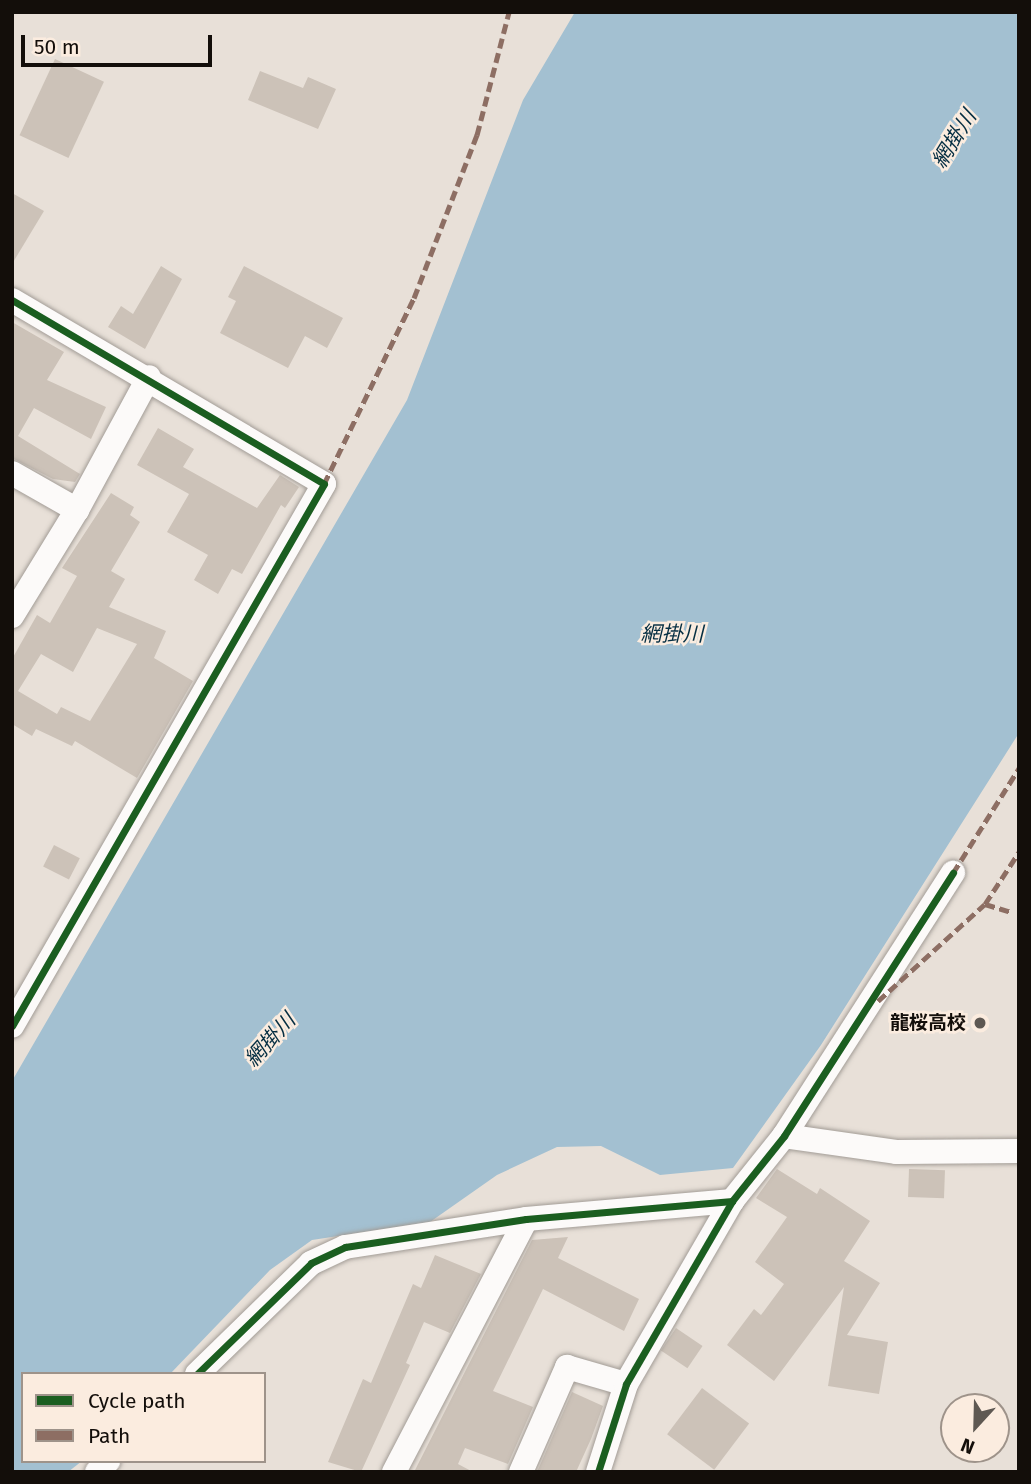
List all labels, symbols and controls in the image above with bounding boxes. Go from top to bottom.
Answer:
scale bar [24,21,215,65]
text: 50 m [34,34,80,60]
water label: 網掛川 [927,106,981,172]
water label: 網掛川 [641,621,703,647]
water label: 網掛川 [240,1008,300,1072]
place label: 龍桜高校 [890,1012,966,1034]
marker: 龍桜高校 [972,1015,988,1031]
legend [21,1372,266,1463]
text: Cycle path [88,1388,186,1414]
north arrow [940,1393,1010,1463]
text: Path [88,1423,130,1449]
text: N [958,1433,978,1459]

